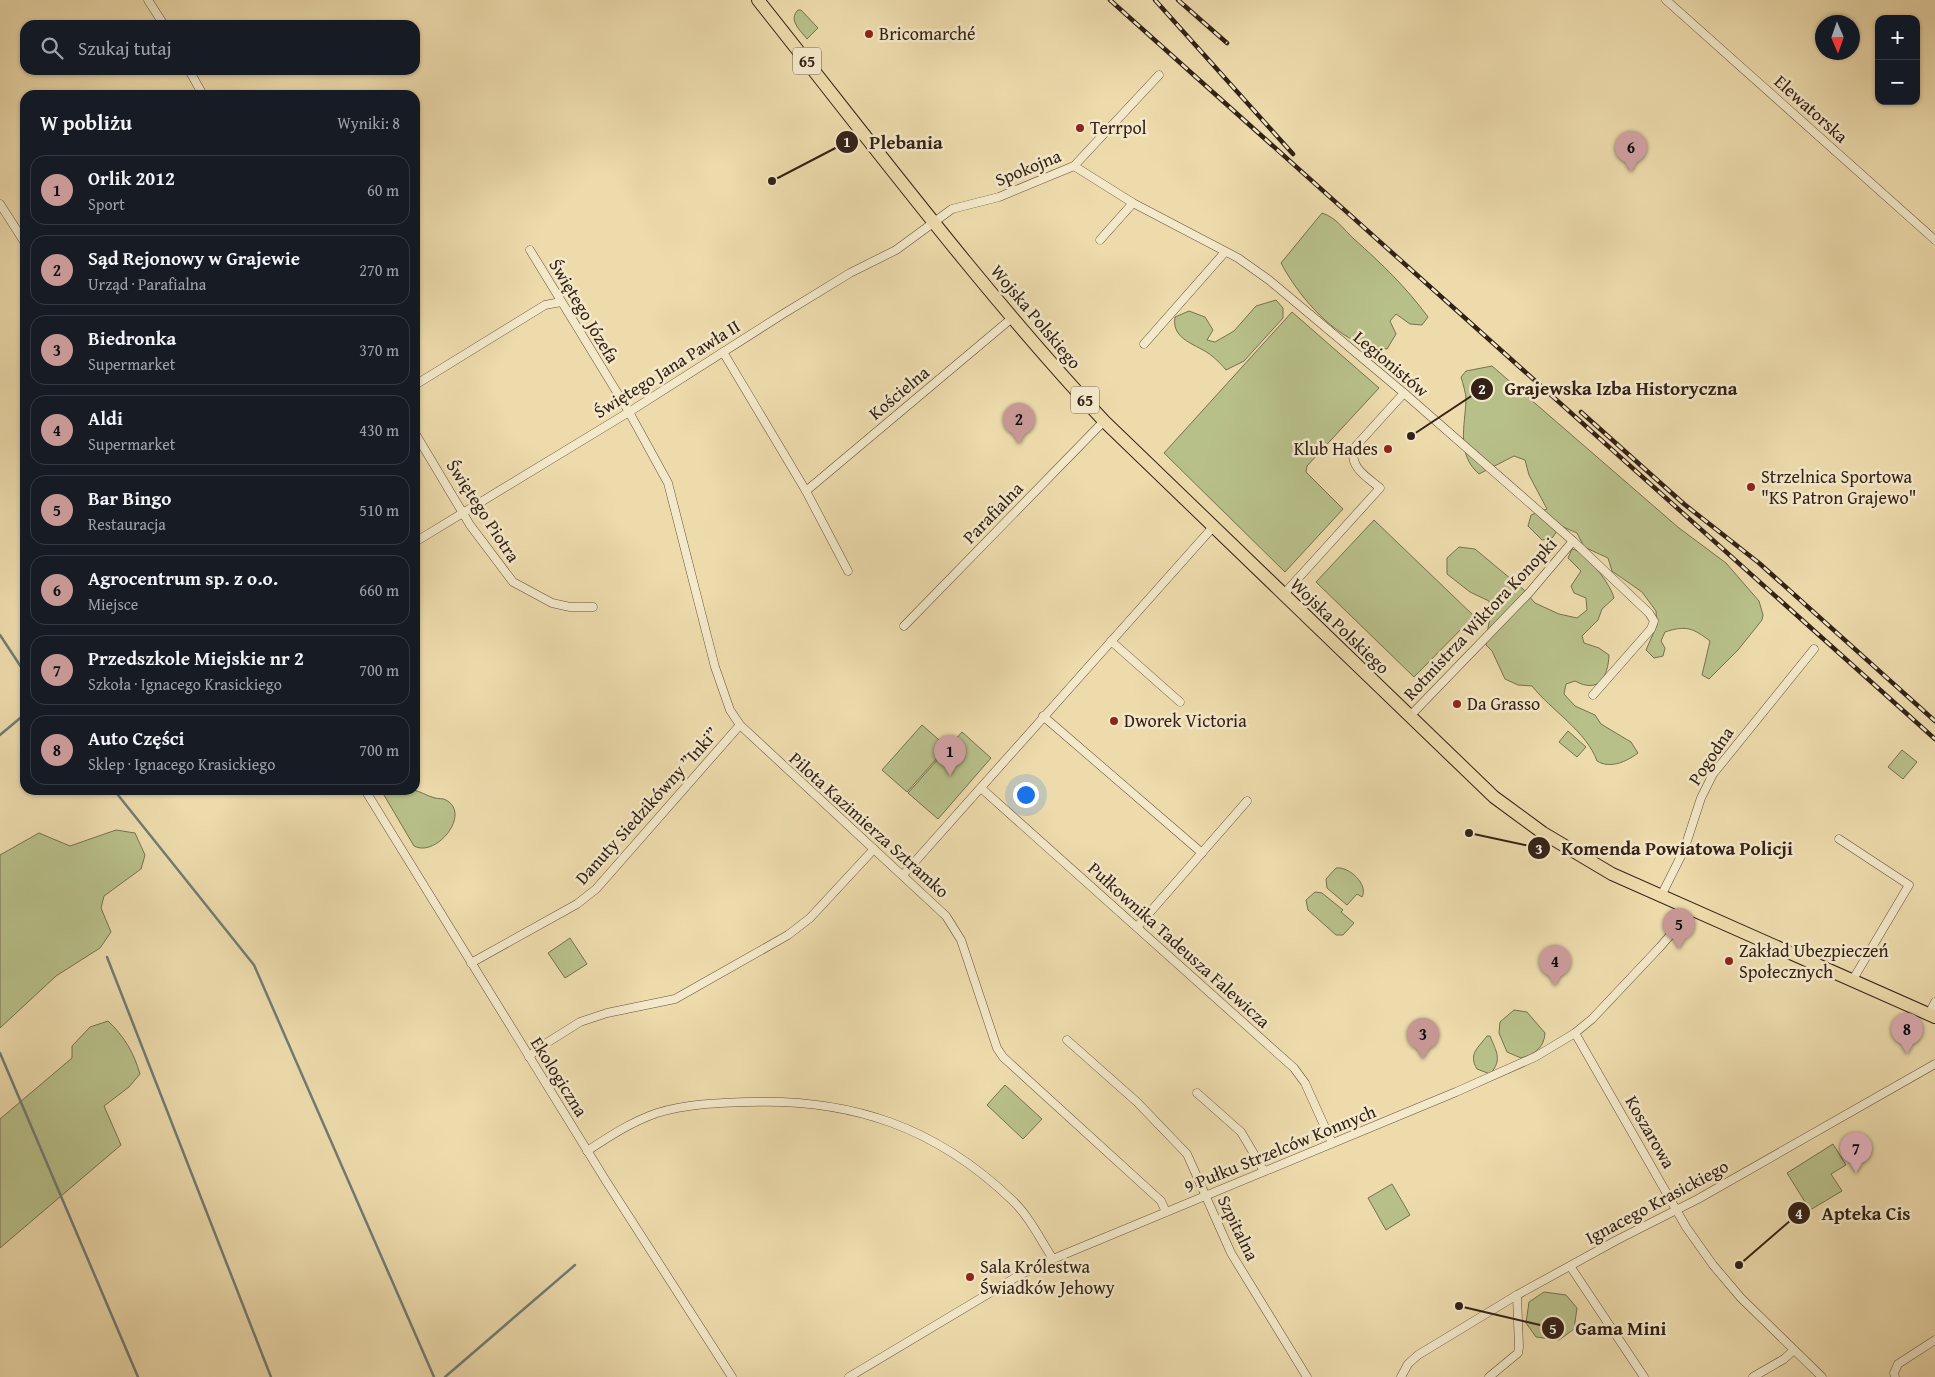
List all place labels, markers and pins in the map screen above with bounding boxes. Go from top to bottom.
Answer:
place label: Bricomarché [879,20,975,47]
marker: Bricomarché [863,28,875,40]
place label: Terrpol [1090,114,1147,141]
marker: Terrpol [1074,122,1086,134]
callout: Plebania [835,125,953,159]
pin: 6 [1615,131,1647,172]
callout: Grajewska Izba Historyczna [1470,372,1748,406]
pin: 2 [1003,403,1035,444]
place label: Klub Hades [1294,435,1378,462]
marker: Klub Hades [1382,443,1394,455]
place label: Strzelnica Sportowa "KS Patron Grajewo" [1761,463,1917,511]
marker: Strzelnica Sportowa "KS Patron Grajewo" [1745,481,1757,493]
place label: Da Grasso [1467,690,1540,717]
marker: Da Grasso [1451,698,1463,710]
place label: Dworek Victoria [1124,707,1247,734]
marker: Dworek Victoria [1108,715,1120,727]
pin: 1 [934,735,966,776]
callout: Komenda Powiatowa Policji [1526,831,1803,865]
pin: 5 [1663,908,1695,949]
place label: Zakład Ubezpieczeń Społecznych [1739,937,1889,985]
pin: 4 [1539,945,1571,986]
marker: Zakład Ubezpieczeń Społecznych [1723,955,1735,967]
pin: 8 [1891,1013,1923,1054]
pin: 3 [1407,1018,1439,1059]
pin: 7 [1840,1132,1872,1173]
callout: Apteka Cis [1786,1196,1920,1230]
place label: Sala Królestwa Świadków Jehowy [980,1253,1115,1301]
marker: Sala Królestwa Świadków Jehowy [964,1271,976,1283]
callout: Gama Mini [1541,1311,1677,1345]

